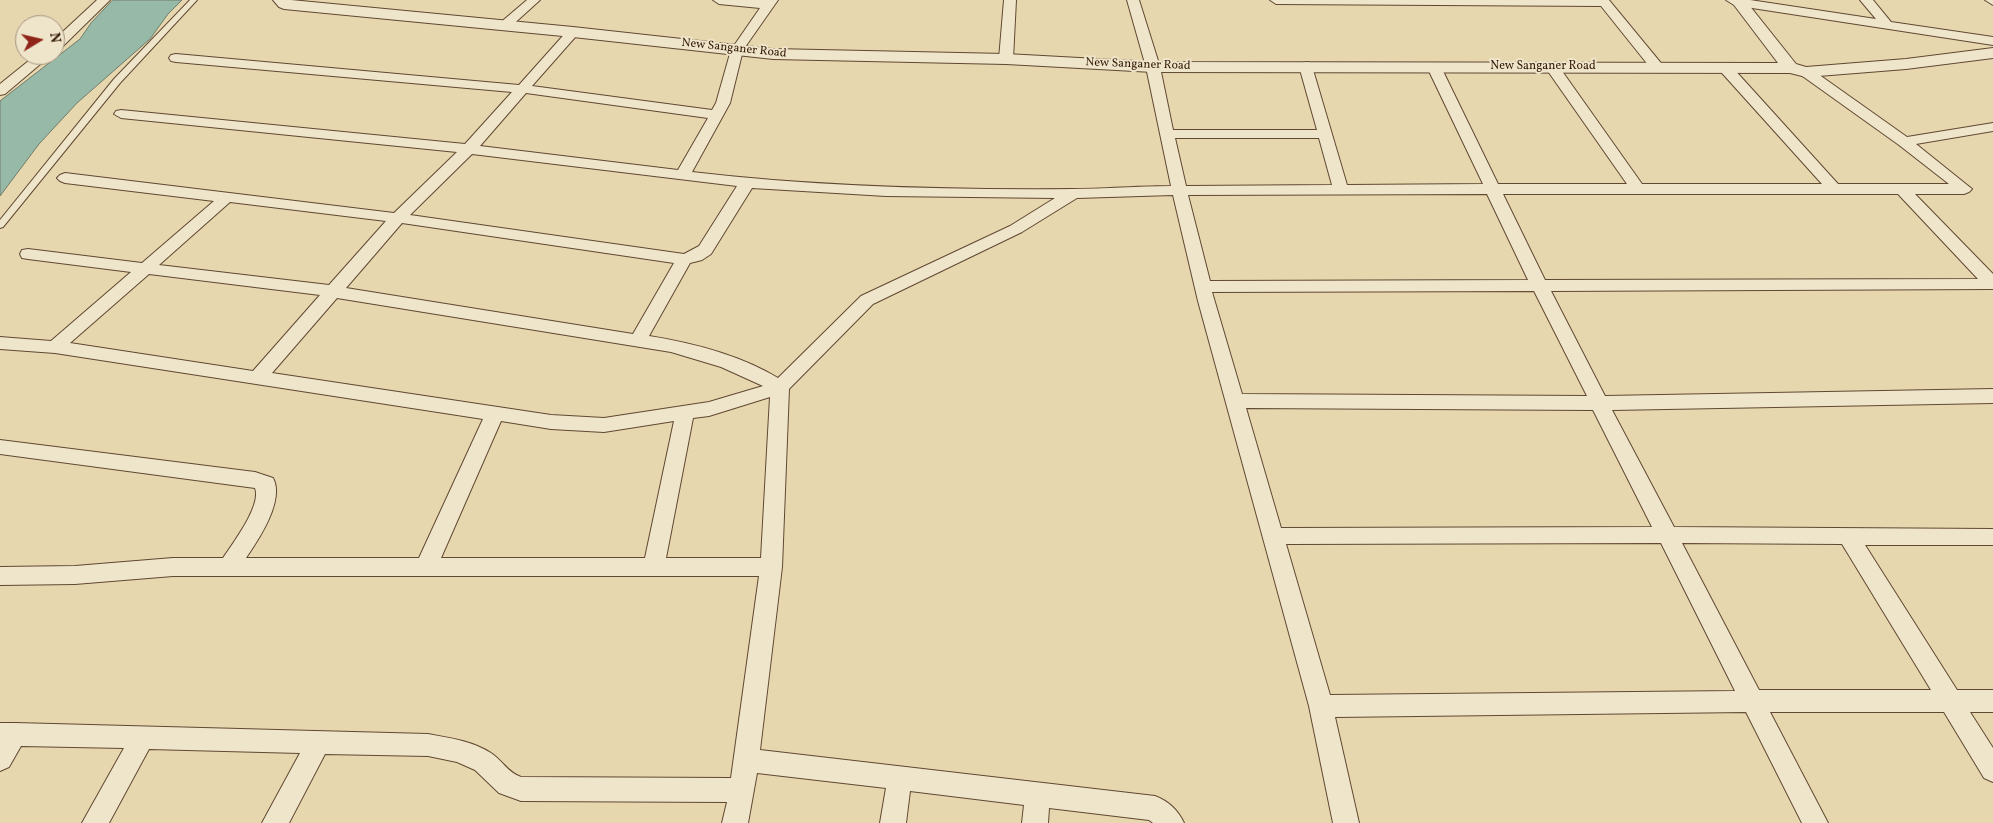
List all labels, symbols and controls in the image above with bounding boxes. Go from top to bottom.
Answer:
north arrow [15,15,65,65]
text: N [44,31,64,44]
street label: New Sanganer Road [681,36,787,62]
street label: New Sanganer Road [1085,56,1191,74]
street label: New Sanganer Road [1490,60,1596,74]

